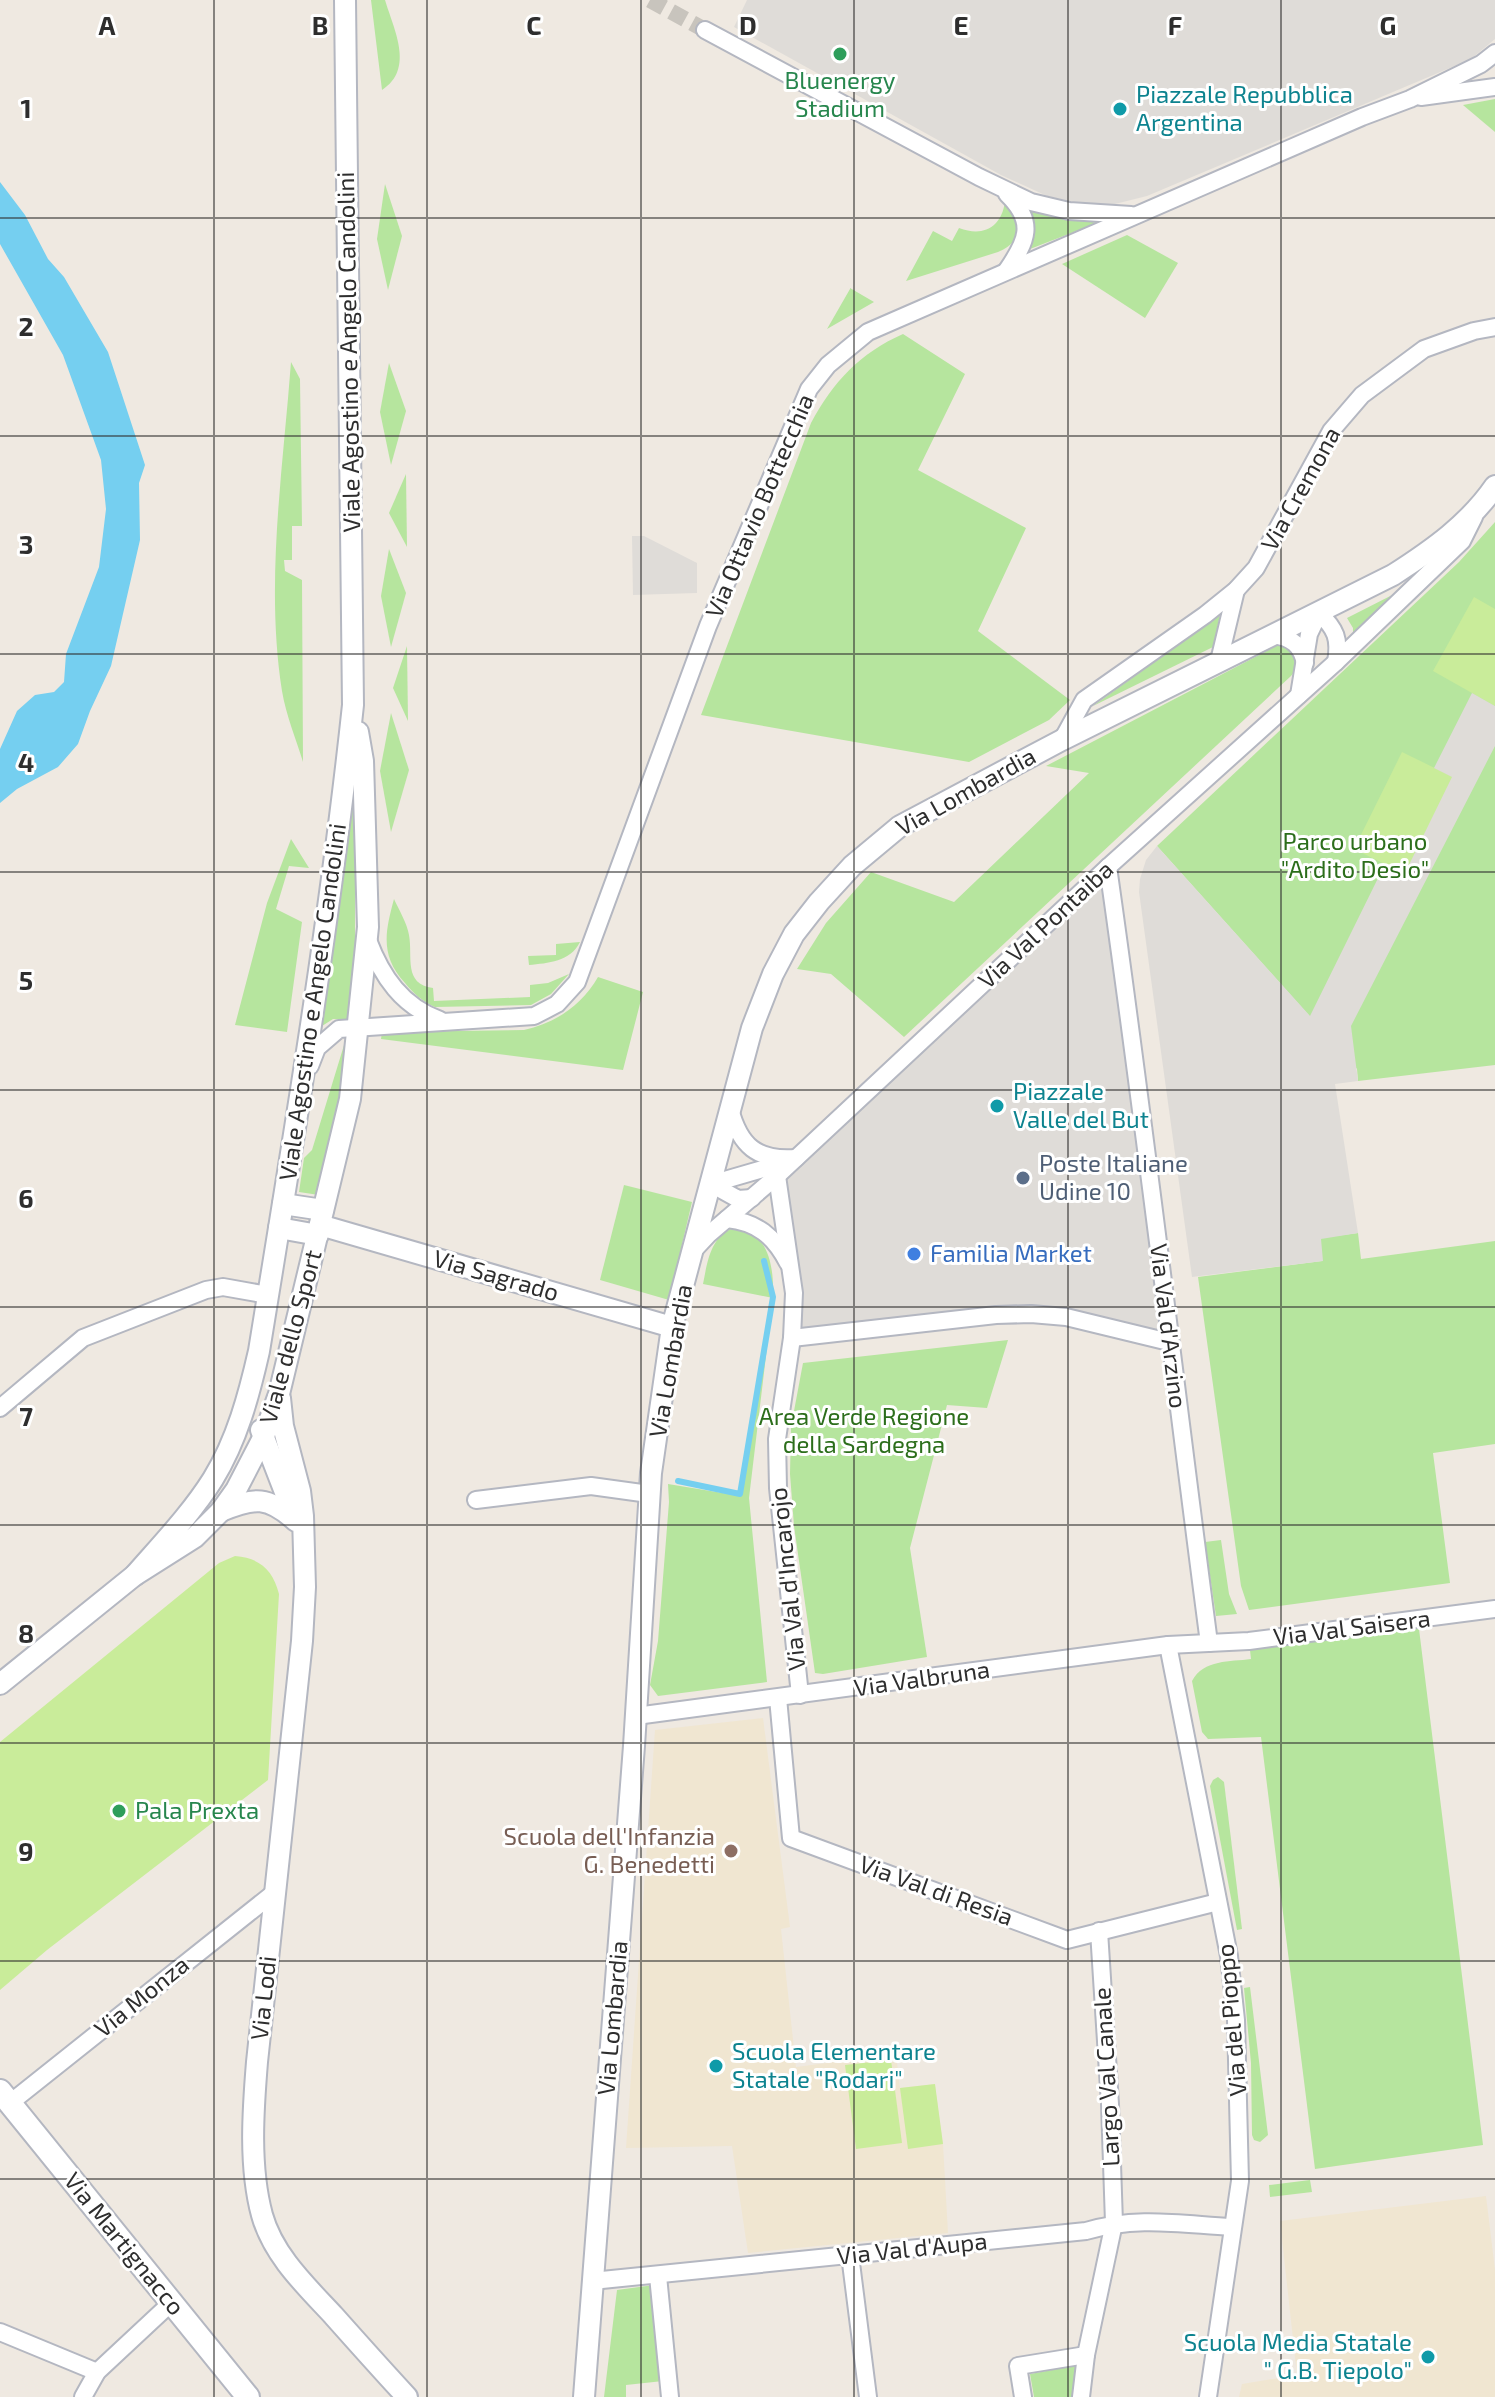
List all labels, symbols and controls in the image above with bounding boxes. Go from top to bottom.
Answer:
text: A [99,9,116,40]
text: B [312,9,328,40]
text: C [526,9,542,40]
text: D [739,9,757,40]
text: E [953,9,969,40]
text: F [1168,9,1182,40]
text: G [1380,9,1396,40]
marker: Bluenergy Stadium [831,45,849,63]
place label: Bluenergy Stadium [784,65,896,122]
place label: Piazzale Repubblica Argentina [1136,79,1353,136]
text: 1 [20,92,32,123]
marker: Piazzale Repubblica Argentina [1111,100,1129,118]
street label: Viale Agostino e Angelo Candolini [330,171,365,533]
text: 2 [18,310,34,341]
street label: Via Ottavio Bottecchia [698,389,819,622]
street label: Via Cremona [1254,421,1346,555]
text: 3 [19,528,33,559]
street label: Via Lombardia [890,740,1040,841]
text: 4 [18,746,34,777]
street label: Viale Agostino e Angelo Candolini [272,821,351,1182]
park label: Parco urbano "Ardito Desio" [1281,826,1429,883]
street label: Via Val Pontaiba [971,854,1119,994]
text: 5 [19,964,33,995]
place label: Piazzale Valle del But [1013,1076,1149,1133]
marker: Piazzale Valle del But [988,1097,1006,1115]
place label: Poste Italiane Udine 10 [1039,1148,1188,1205]
marker: Poste Italiane Udine 10 [1014,1169,1032,1187]
text: 6 [18,1182,34,1213]
place label: Familia Market [930,1238,1092,1267]
street label: Via Val d'Arzino [1145,1242,1194,1410]
street label: Via Sagrado [430,1243,563,1306]
marker: Familia Market [905,1245,923,1263]
street label: Viale dello Sport [252,1247,327,1427]
street label: Via Lombardia [642,1282,697,1440]
text: 7 [19,1400,33,1431]
park label: Area Verde Regione della Sardegna [759,1401,969,1458]
street label: Via Val d'Incarojo [762,1486,811,1672]
street label: Via Val Saisera [1272,1602,1432,1651]
text: 8 [18,1617,34,1648]
street label: Via Valbruna [852,1654,992,1701]
place label: Pala Prexta [135,1795,259,1824]
marker: Pala Prexta [110,1802,128,1820]
place label: Scuola dell'Infanzia G. Benedetti [504,1821,715,1878]
text: 9 [18,1835,34,1866]
marker: Scuola dell'Infanzia G. Benedetti [722,1842,740,1860]
street label: Via Val di Resia [856,1848,1017,1931]
street label: Via Lombardia [590,1939,633,2096]
street label: Via del Pioppo [1209,1943,1252,2098]
street label: Via Monza [88,1949,194,2043]
street label: Via Lodi [244,1954,281,2041]
street label: Largo Val Canale [1086,1987,1125,2168]
place label: Scuola Elementare Statale "Rodari" [732,2036,936,2093]
marker: Scuola Elementare Statale "Rodari" [707,2057,725,2075]
street label: Via Martignacco [59,2166,192,2320]
street label: Via Val d'Aupa [835,2225,988,2270]
place label: Scuola Media Statale " G.B. Tiepolo" [1184,2327,1412,2384]
marker: Scuola Media Statale " G.B. Tiepolo" [1419,2348,1437,2366]

